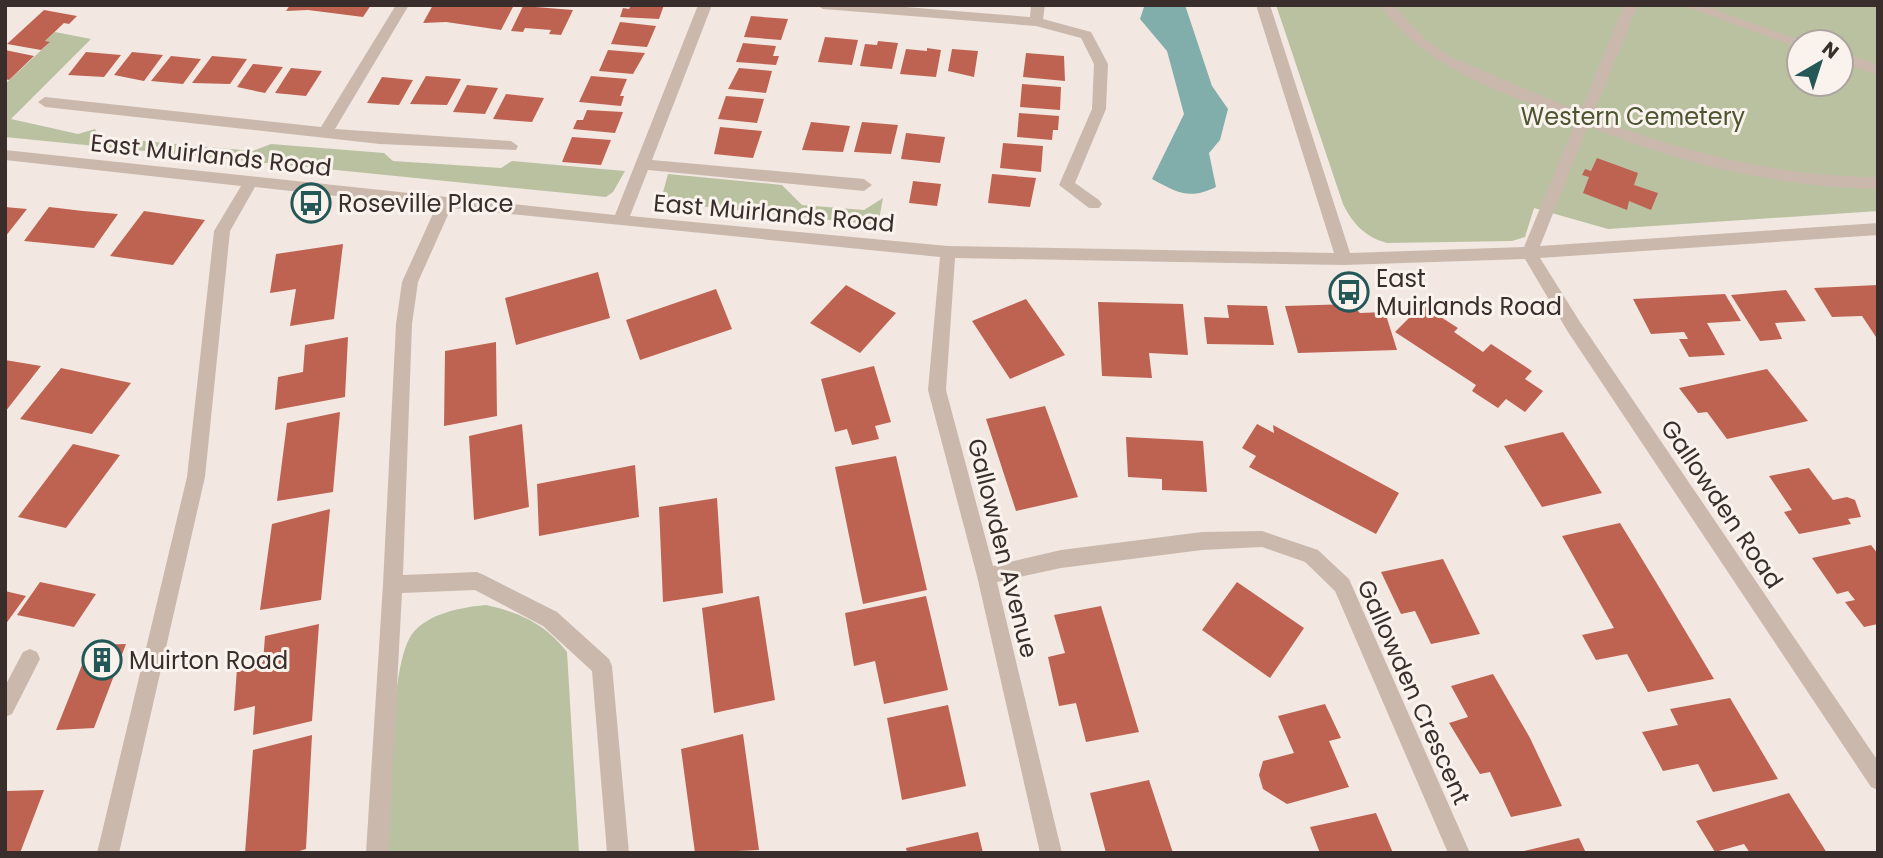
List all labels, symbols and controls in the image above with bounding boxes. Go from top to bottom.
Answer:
north arrow [1785,28,1855,98]
text: N [1816,35,1844,65]
park label: Western Cemetery [1521,100,1746,133]
street label: East Muirlands Road [89,126,333,184]
bus stop icon: Roseville Place [290,182,332,224]
street label: East Muirlands Road [652,186,896,240]
place label: Roseville Place [338,187,513,220]
place label: East Muirlands Road [1376,262,1562,323]
bus stop icon: East Muirlands Road [1328,271,1370,313]
street label: Gallowden Road [1653,413,1791,595]
street label: Gallowden Avenue [960,435,1046,661]
street label: Gallowden Crescent [1349,574,1479,810]
building icon: Muirton Road [81,639,123,681]
place label: Muirton Road [129,644,288,677]

